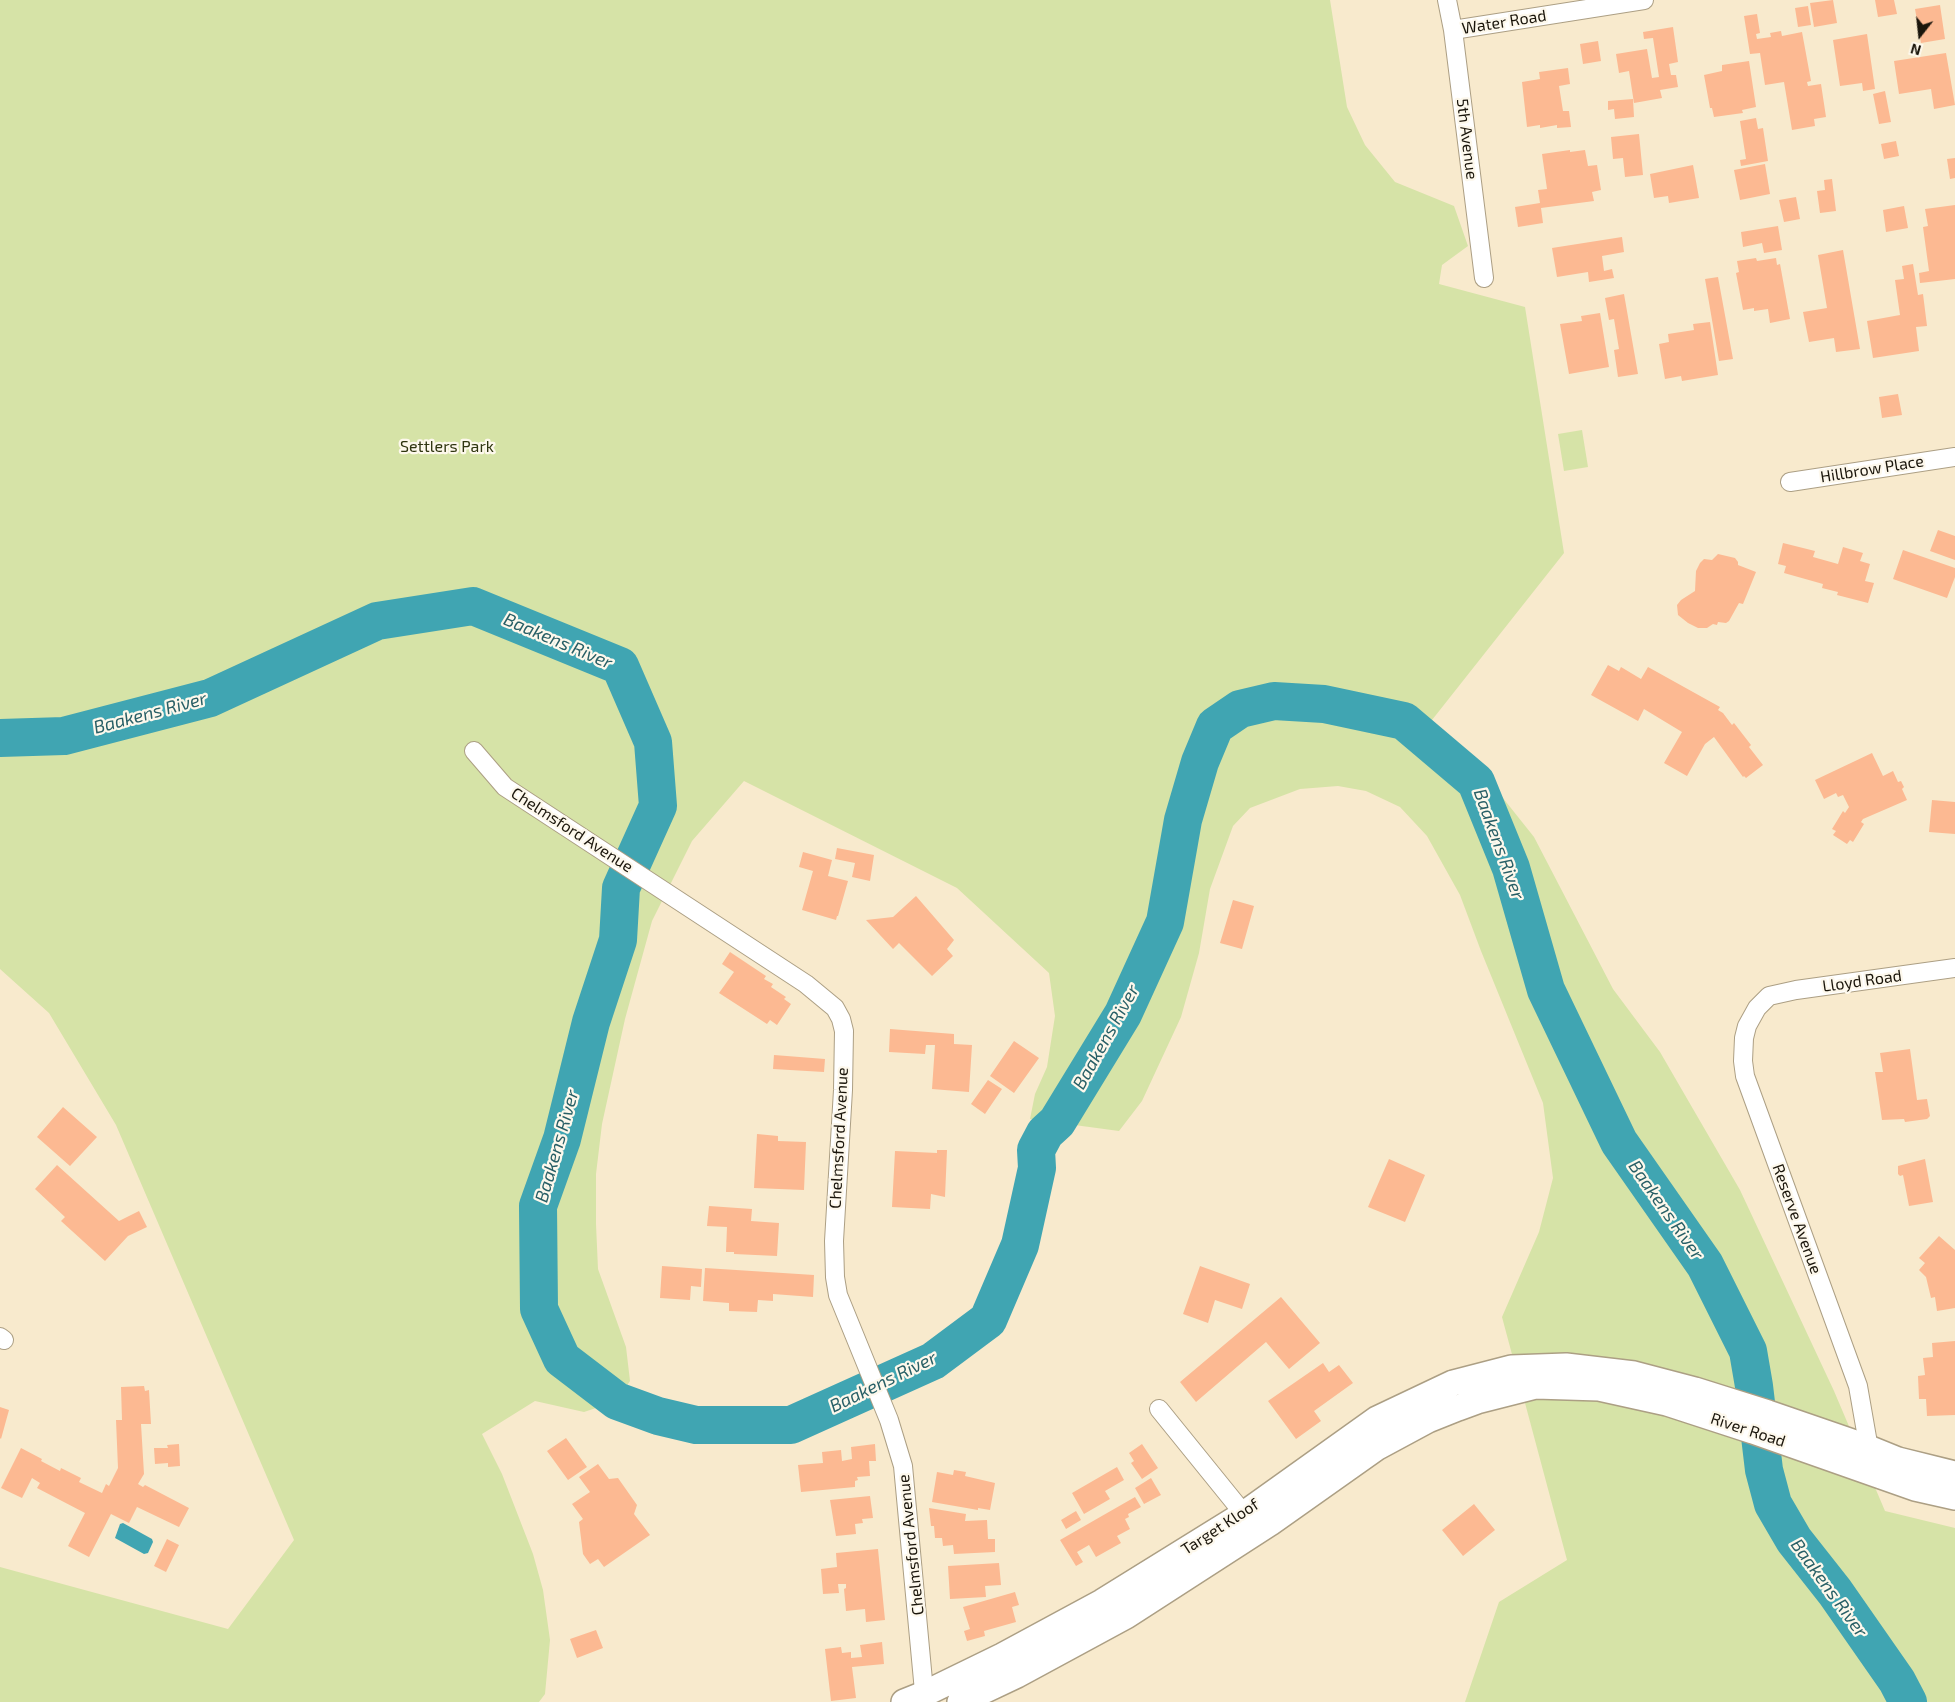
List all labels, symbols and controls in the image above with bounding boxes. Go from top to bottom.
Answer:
street label: Water Road [1460,6,1548,38]
north arrow [1895,10,1945,60]
text: N [1909,40,1923,59]
street label: 5th Avenue [1453,98,1481,180]
park label: Settlers Park [400,437,494,457]
street label: Hillbrow Place [1819,451,1925,487]
water label: Baakens River [500,608,616,674]
water label: Baakens River [91,688,209,738]
street label: Chelmsford Avenue [507,783,637,877]
water label: Baakens River [1469,786,1529,902]
street label: Lloyd Road [1821,966,1903,996]
water label: Baakens River [1068,981,1144,1093]
street label: Chelmsford Avenue [826,1067,852,1209]
water label: Baakens River [531,1087,583,1205]
water label: Baakens River [1624,1156,1708,1264]
street label: Reserve Avenue [1768,1161,1826,1277]
water label: Baakens River [826,1347,940,1417]
street label: River Road [1708,1409,1788,1451]
street label: Chelmsford Avenue [894,1474,928,1616]
street label: Target Kloof [1178,1495,1262,1559]
water label: Baakens River [1786,1535,1872,1641]

